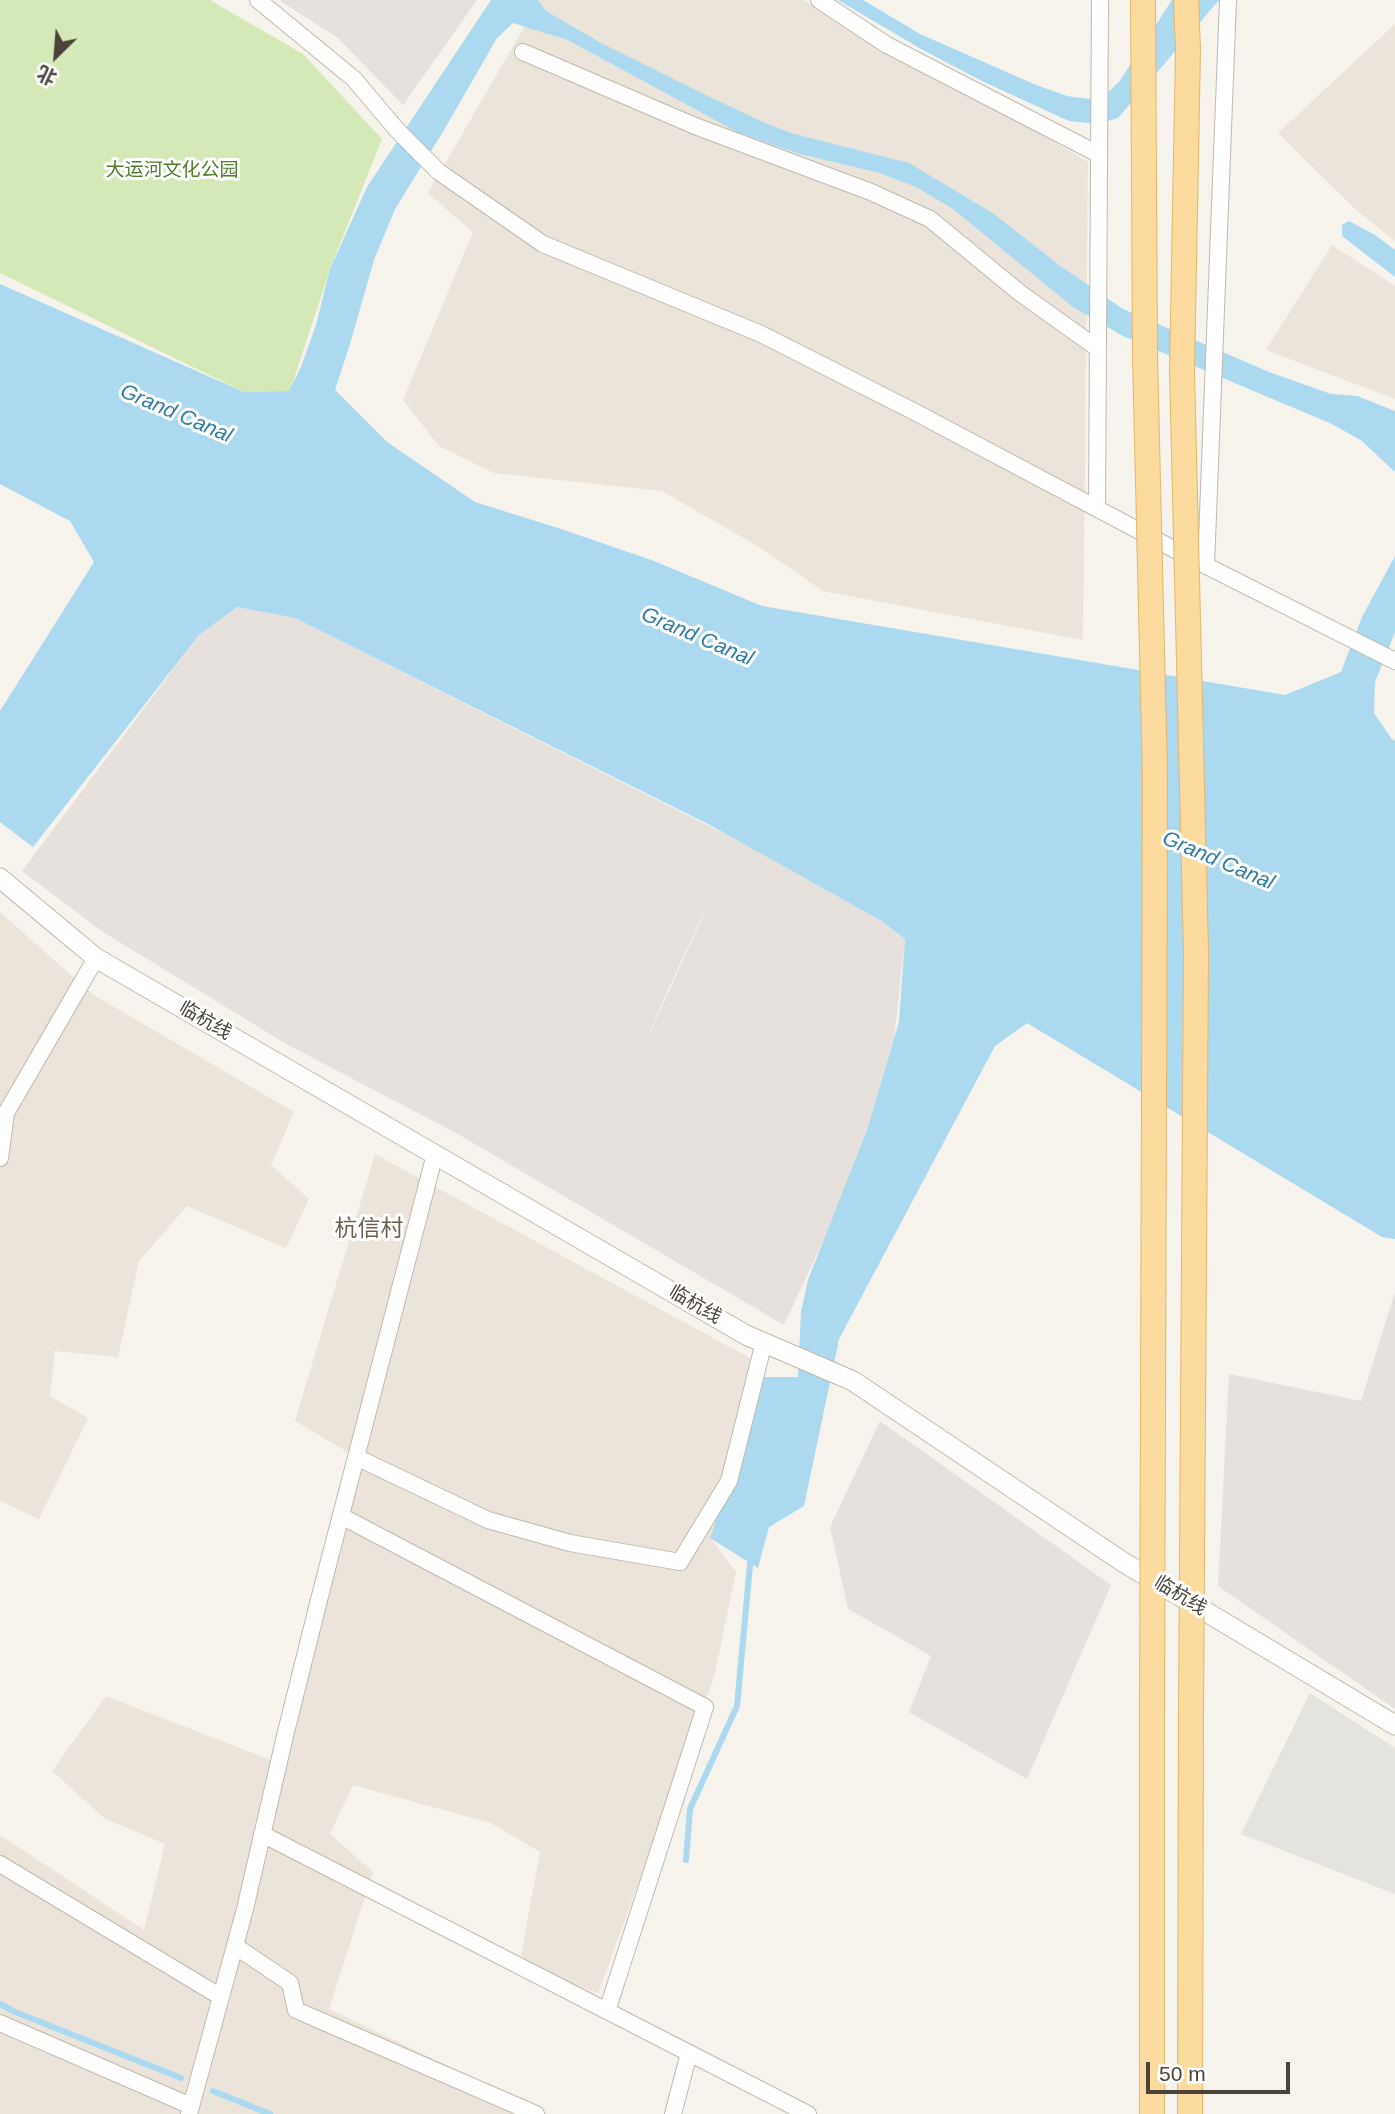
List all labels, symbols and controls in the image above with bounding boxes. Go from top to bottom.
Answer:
north arrow [21,21,91,91]
text: 北 [34,62,60,89]
park label: 大运河文化公园 [106,160,238,182]
water label: Grand Canal [116,379,236,449]
water label: Grand Canal [637,602,757,672]
water label: Grand Canal [1158,826,1278,896]
street label: 临杭线 [175,997,235,1045]
district label: 杭信村 [335,1216,403,1244]
street label: 临杭线 [665,1281,725,1329]
street label: 临杭线 [1150,1572,1210,1620]
scale bar [1150,2048,1294,2092]
text: 50 m [1159,2062,1206,2085]

